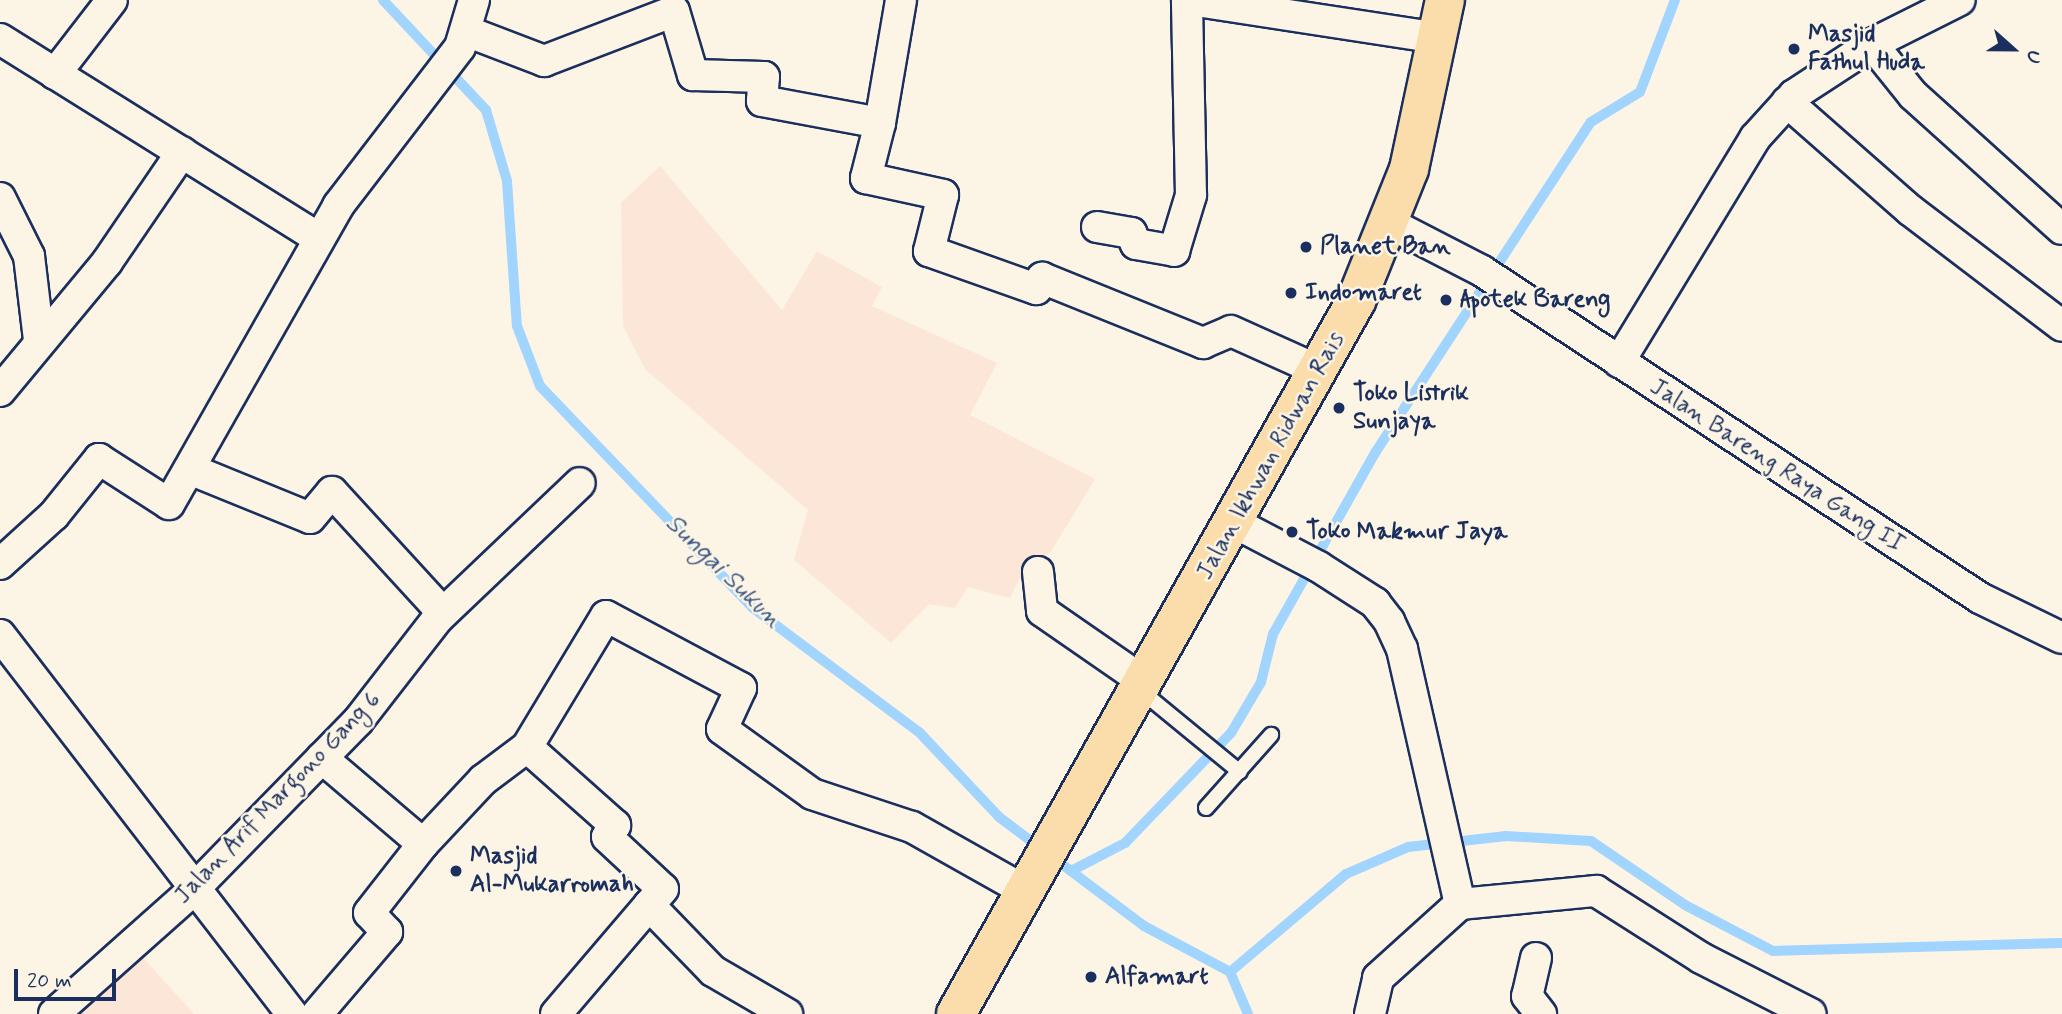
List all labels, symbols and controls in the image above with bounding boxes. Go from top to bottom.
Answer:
north arrow [1978,14,2048,84]
place label: Masjid Fathul Huda [1808,21,1926,77]
marker: Masjid Fathul Huda [1786,41,1802,57]
text: U [2019,46,2047,67]
place label: Planet Ban [1320,233,1444,261]
marker: Planet Ban [1298,239,1314,255]
place label: Indomaret [1305,279,1422,307]
marker: Indomaret [1283,285,1299,301]
place label: Apotek Bareng [1460,286,1611,314]
marker: Apotek Bareng [1438,292,1454,308]
street label: Jalan Ikhwan Ridwan Rais [1191,327,1351,585]
street label: Jalan Bareng Raya Gang II [1645,374,1909,558]
place label: Toko Listrik Sunjaya [1353,380,1469,436]
marker: Toko Listrik Sunjaya [1331,400,1347,416]
water label: Sungai Sukun [658,509,788,635]
place label: Toko Makmur Jaya [1306,518,1506,546]
marker: Toko Makmur Jaya [1284,524,1300,540]
street label: Jalan Arif Margono Gang 6 [170,687,386,909]
place label: Masjid Al-Mukarromah [470,843,634,899]
marker: Masjid Al-Mukarromah [448,863,464,879]
scale bar [18,954,119,998]
place label: Alfamart [1105,963,1208,991]
text: 20 m [27,967,72,995]
marker: Alfamart [1083,969,1099,985]

